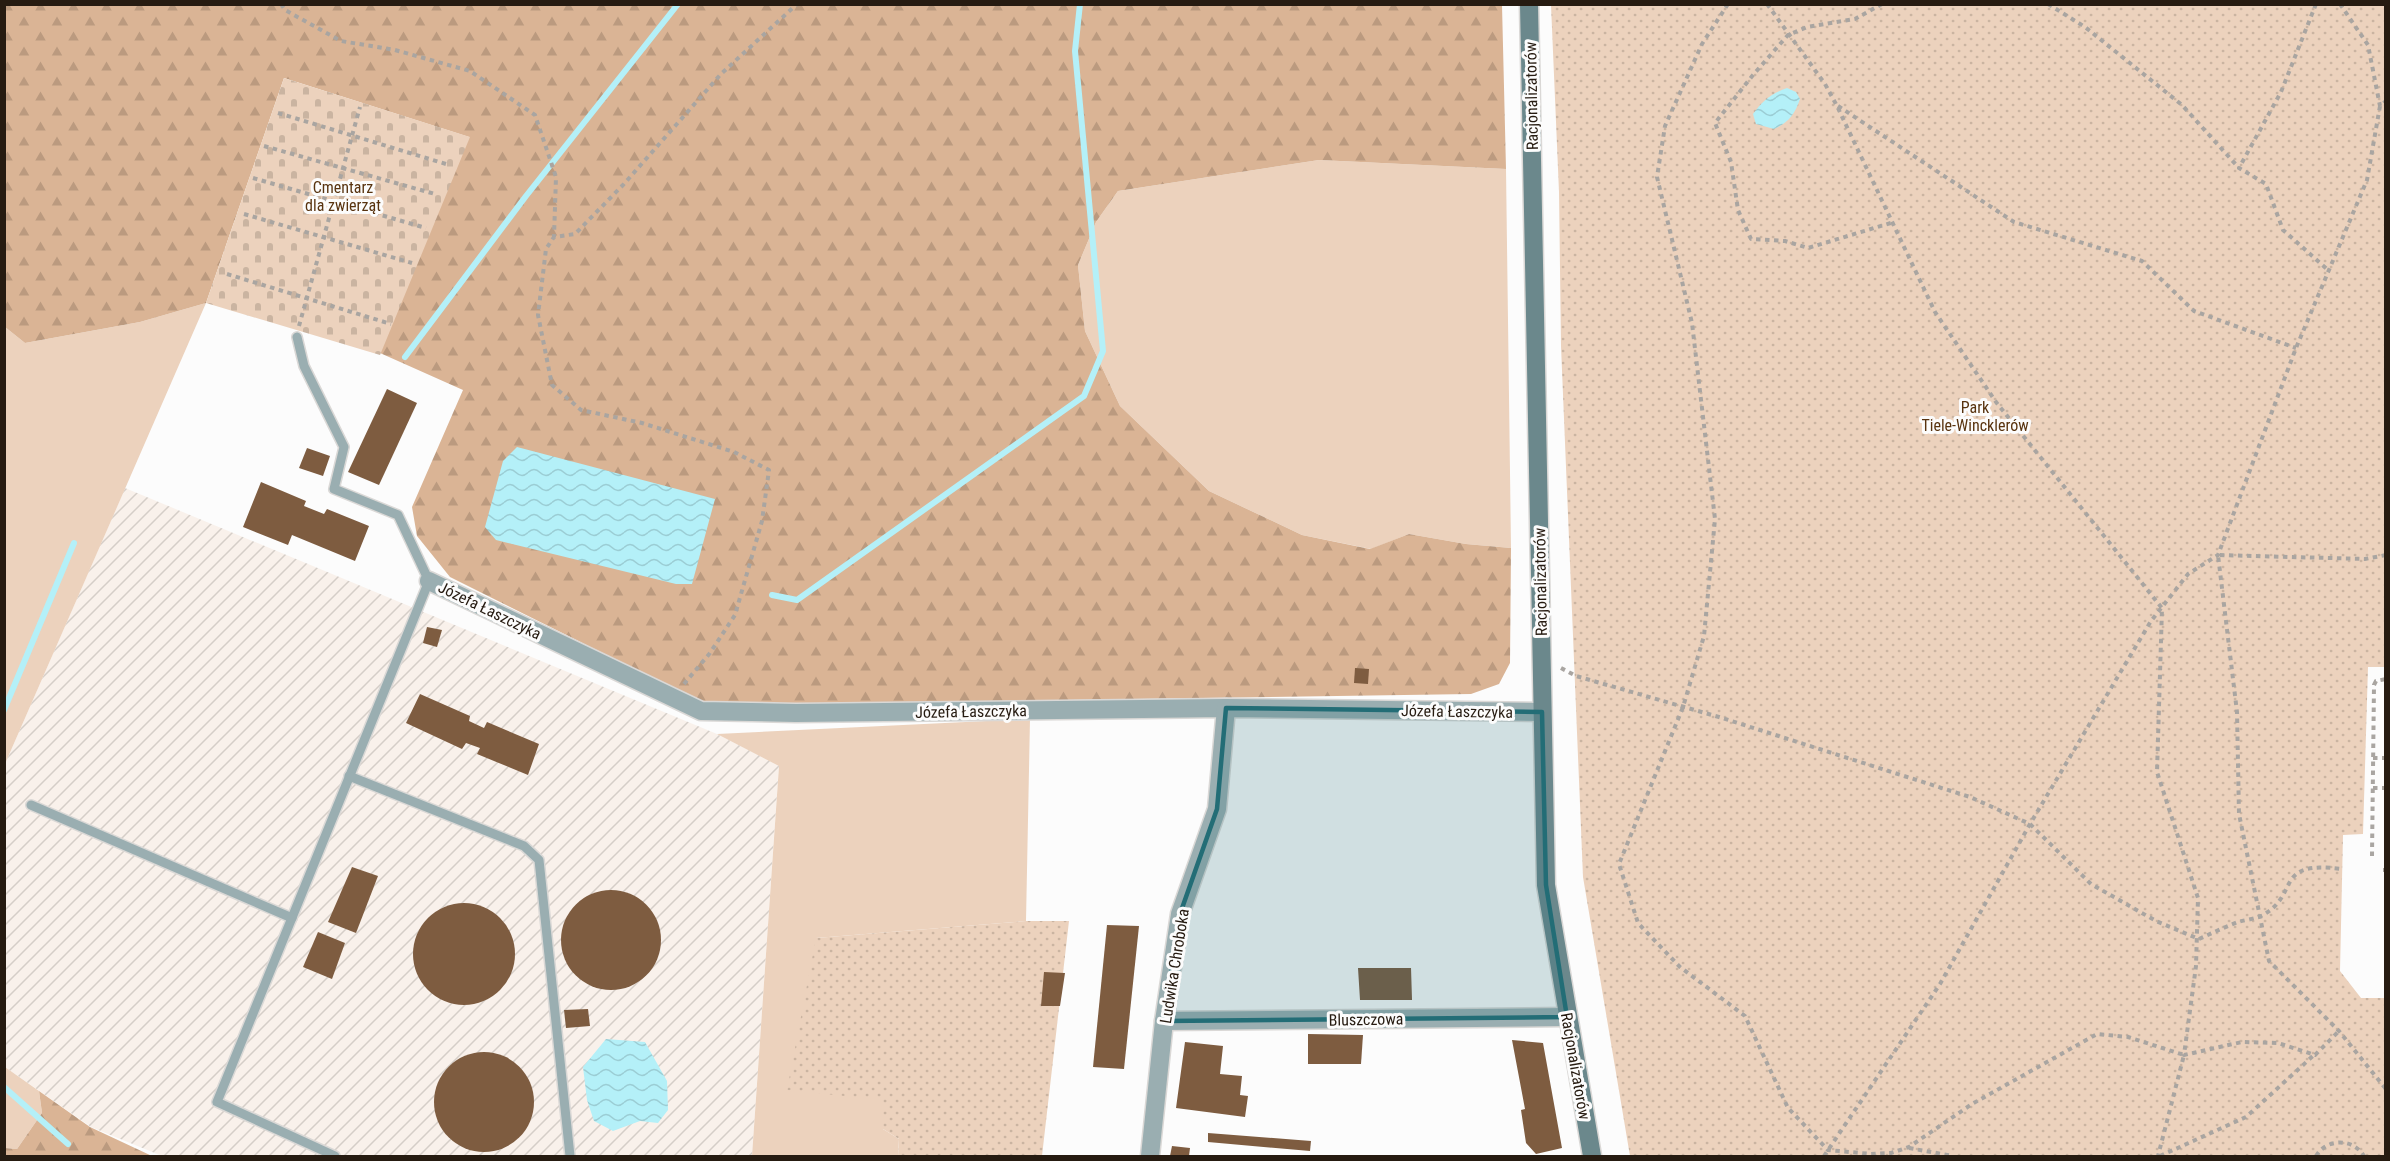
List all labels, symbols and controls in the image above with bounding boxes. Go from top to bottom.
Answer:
street label: Racjonalizatorów [1521,42,1542,150]
park label: Cmentarz dla zwierząt [305,178,381,215]
park label: Park Tiele-Wincklerów [1921,398,2029,435]
street label: Racjonalizatorów [1530,528,1551,636]
street label: Józefa Łaszczyka [435,577,544,644]
street label: Józefa Łaszczyka [915,701,1027,722]
street label: Józefa Łaszczyka [1401,701,1513,722]
street label: Ludwika Chroboka [1156,907,1193,1025]
street label: Bluszczowa [1328,1009,1404,1030]
street label: Racjonalizatorów [1557,1011,1594,1121]

